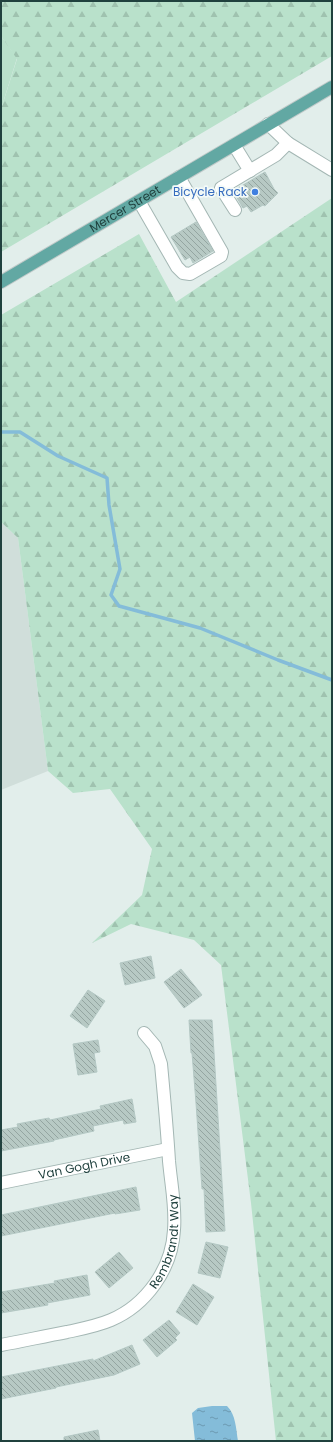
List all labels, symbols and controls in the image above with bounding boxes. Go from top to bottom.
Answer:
street label: Mercer Street [86,181,164,236]
place label: Bicycle Rack [173,183,248,200]
marker: Bicycle Rack [250,187,260,197]
street label: Van Gogh Drive [37,1148,132,1183]
street label: Rembrandt Way [145,1193,183,1292]

